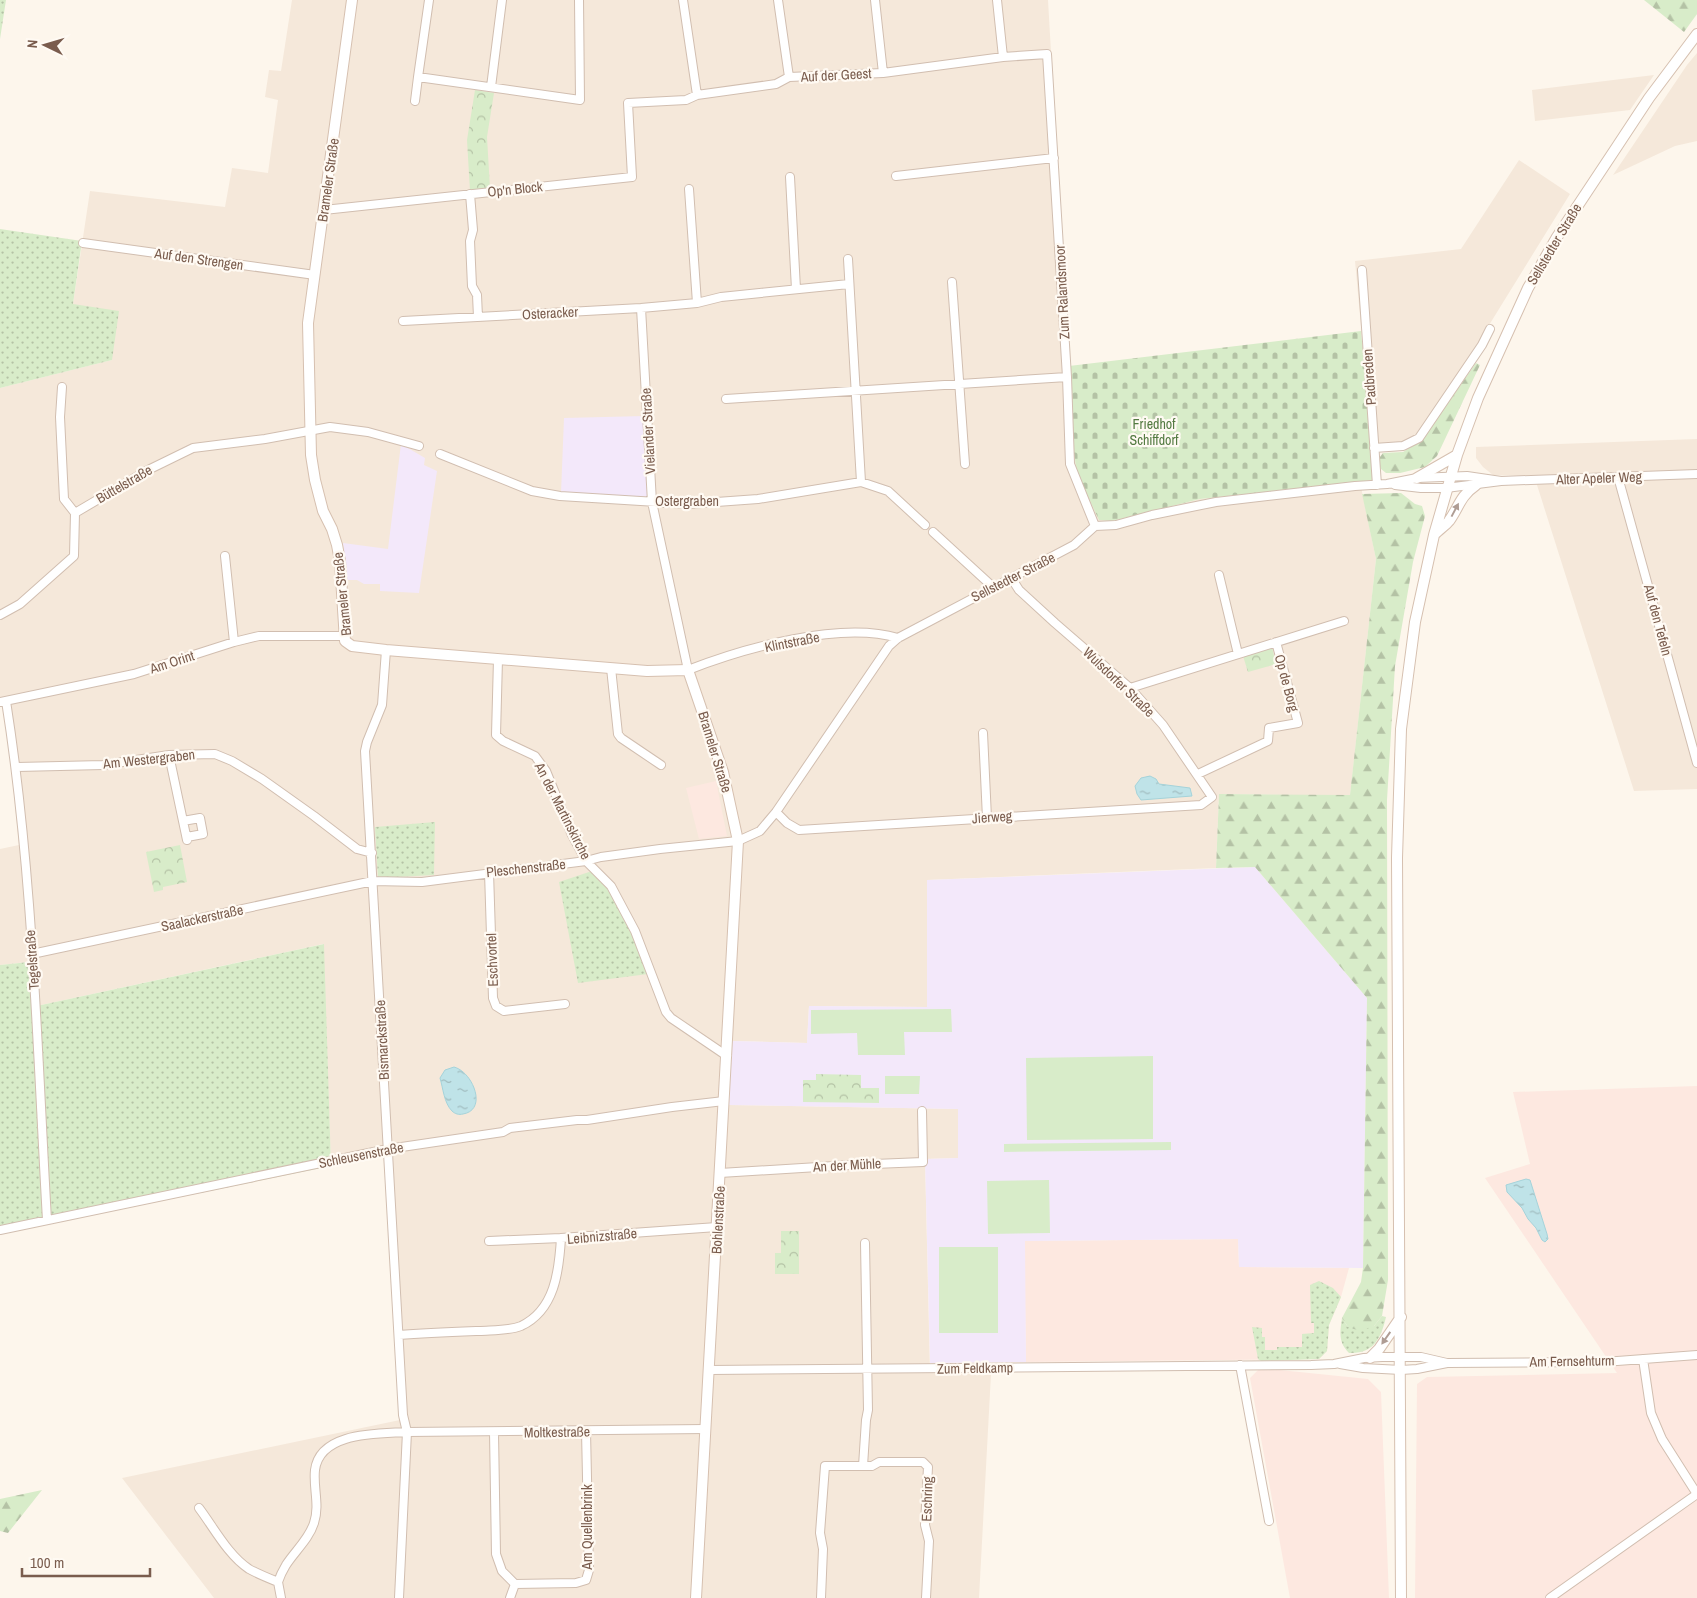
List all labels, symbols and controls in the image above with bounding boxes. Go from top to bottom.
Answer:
north arrow [20,20,70,70]
text: N [23,39,41,49]
street label: Auf der Geest [799,64,872,86]
street label: Brameler Straße [313,137,343,223]
street label: Op'n Block [487,177,544,201]
street label: Sellstedter Straße [1523,200,1585,288]
street label: Auf den Strengen [153,244,245,274]
street label: Zum Ralandsmoor [1051,244,1073,340]
street label: Osteracker [521,303,579,323]
street label: Padbreden [1358,348,1380,406]
street label: Vielander Straße [637,387,659,475]
park label: Friedhof Schiffdorf [1130,415,1179,449]
street label: Büttelstraße [93,461,155,507]
street label: Alter Apeler Weg [1555,467,1643,489]
street label: Ostergraben [655,492,719,510]
one-way arrow [1451,503,1459,517]
street label: Sellstedter Straße [968,548,1058,606]
street label: Brameler Straße [329,551,355,637]
street label: Auf den Tefeln [1640,581,1676,658]
street label: Klintstraße [763,628,821,656]
street label: Wulsdorfer Straße [1079,643,1159,721]
street label: Am Orint [146,646,197,678]
street label: Op de Borg [1271,652,1303,714]
street label: Brameler Straße [694,709,736,795]
street label: Am Westergraben [101,745,196,773]
street label: An der Martinskirche [530,759,595,863]
street label: Jierweg [971,807,1013,827]
street label: Pleschenstraße [485,855,567,881]
street label: Saalackerstraße [159,901,245,935]
street label: Tegelstraße [21,929,43,991]
street label: Eschvortel [482,933,502,987]
street label: Bismarckstraße [371,999,393,1081]
street label: Schleusenstraße [317,1138,405,1172]
street label: An der Mühle [811,1154,882,1176]
street label: Bohlenstraße [707,1185,729,1255]
street label: Leibnizstraße [566,1224,638,1248]
one-way arrow [1381,1331,1391,1345]
street label: Am Fernsehturm [1528,1351,1615,1371]
street label: Zum Feldkamp [937,1358,1013,1378]
street label: Moltkestraße [524,1422,590,1442]
street label: Eschring [917,1475,937,1522]
street label: Am Quellenbrink [578,1484,596,1571]
scale bar [22,1546,150,1578]
text: 100 m [30,1552,64,1573]

